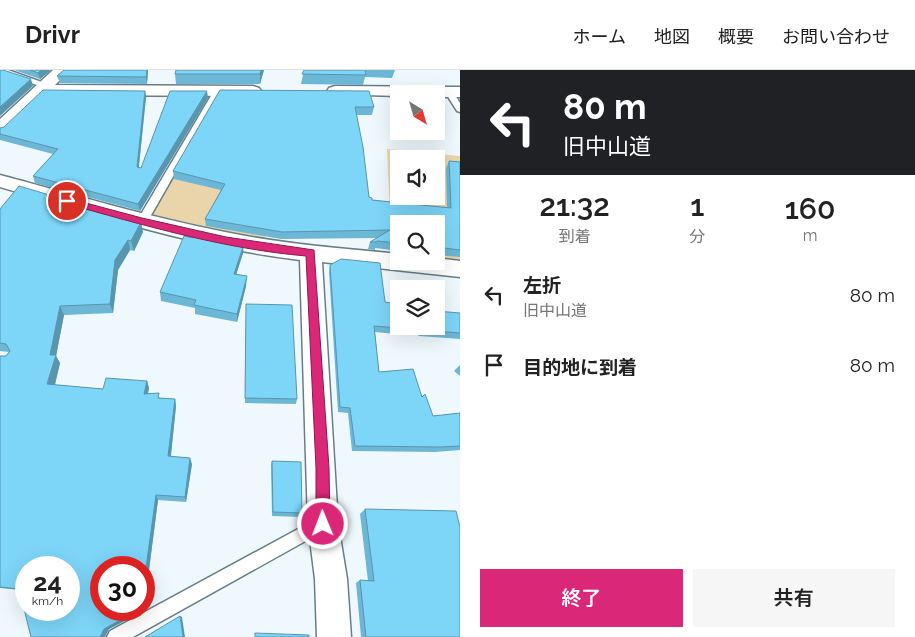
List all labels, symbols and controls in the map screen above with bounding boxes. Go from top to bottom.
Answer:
text: Drivr [25,20,80,49]
text: ホーム [573,26,626,47]
text: 地図 [654,26,690,47]
text: 概要 [718,26,754,47]
text: お問い合わせ [782,26,890,47]
north arrow [390,85,445,140]
map controls [390,85,445,335]
text: 80 m [563,86,647,127]
icon: left [480,90,545,155]
text: 旧中山道 [563,133,651,159]
button: sound [390,150,445,205]
pin [46,180,88,222]
icon: arrive [53,187,81,215]
text: 21:32 [539,188,610,223]
text: 1 [690,188,704,223]
text: 160 [785,191,835,226]
button: search [390,215,445,270]
text: m [803,226,817,245]
text: 到着 [559,227,591,246]
text: 分 [689,227,705,246]
text: 左折 [523,274,561,296]
button: layers [390,280,445,335]
icon: left [480,281,508,309]
text: 80 m [850,284,895,306]
text: 旧中山道 [523,301,587,320]
icon: arrive [480,351,508,379]
text: 80 m [850,354,895,376]
text: 目的地に到着 [523,356,637,378]
position arrow [296,497,348,549]
speed limit sign: 30 [90,556,155,621]
text: 24 [33,567,62,597]
button: 終了 [480,569,683,627]
button: 共有 [693,569,895,627]
text: km/h [32,594,63,608]

